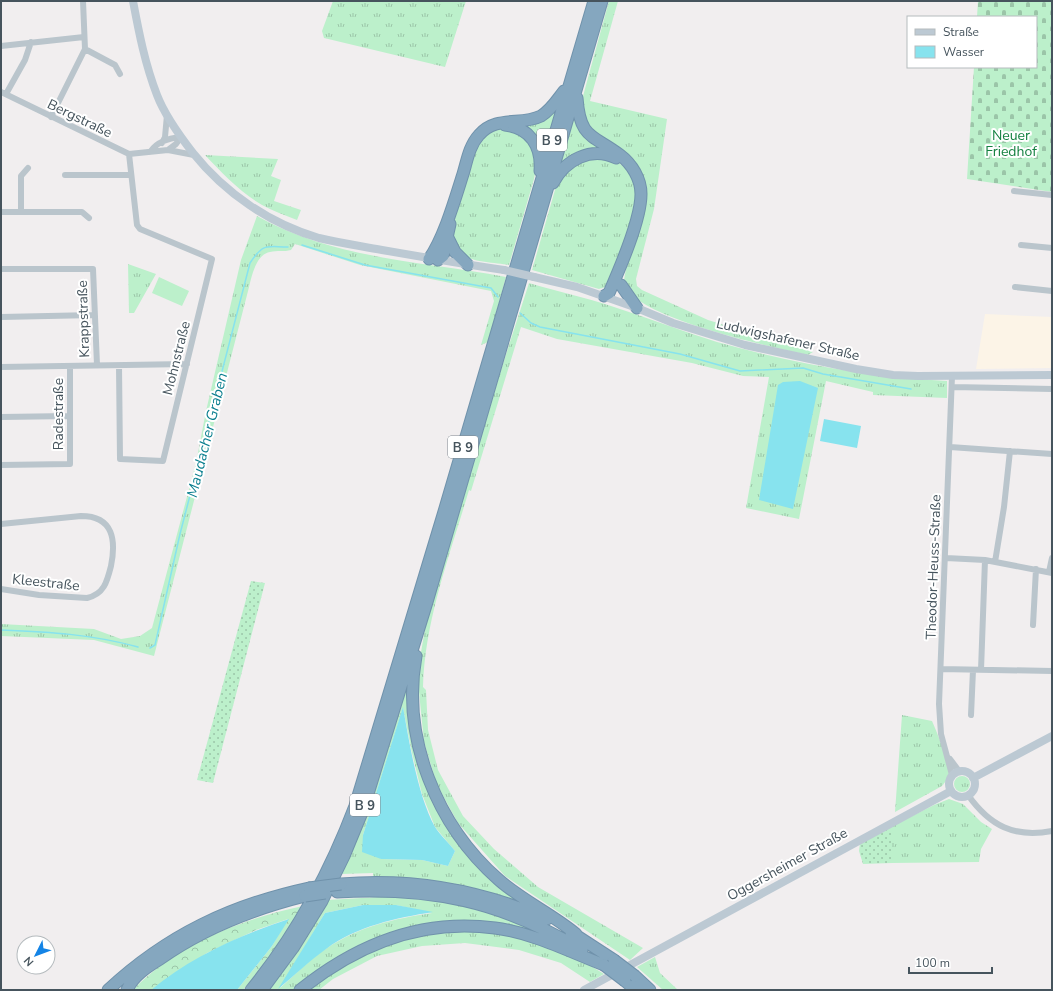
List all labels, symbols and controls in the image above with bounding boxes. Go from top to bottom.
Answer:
legend [907,16,1037,68]
text: Straße [943,24,979,40]
text: Wasser [943,44,985,60]
street label: Bergstraße [44,95,115,142]
park label: Neuer Friedhof [985,126,1037,161]
road number: B 9 [537,129,567,151]
street label: Krappstraße [73,280,94,358]
street label: Ludwigshafener Straße [714,314,861,365]
street label: Mohnstraße [158,319,195,397]
water label: Maudacher Graben [182,371,232,499]
street label: Radestraße [49,378,68,450]
road number: B 9 [448,436,478,458]
street label: Theodor-Heuss-Straße [921,494,946,640]
street label: Kleestraße [11,570,81,595]
road number: B 9 [350,794,380,816]
street label: Oggersheimer Straße [724,823,851,905]
north arrow [16,935,56,975]
scale bar [909,949,992,975]
text: N [21,953,37,969]
text: 100 m [915,955,950,971]

